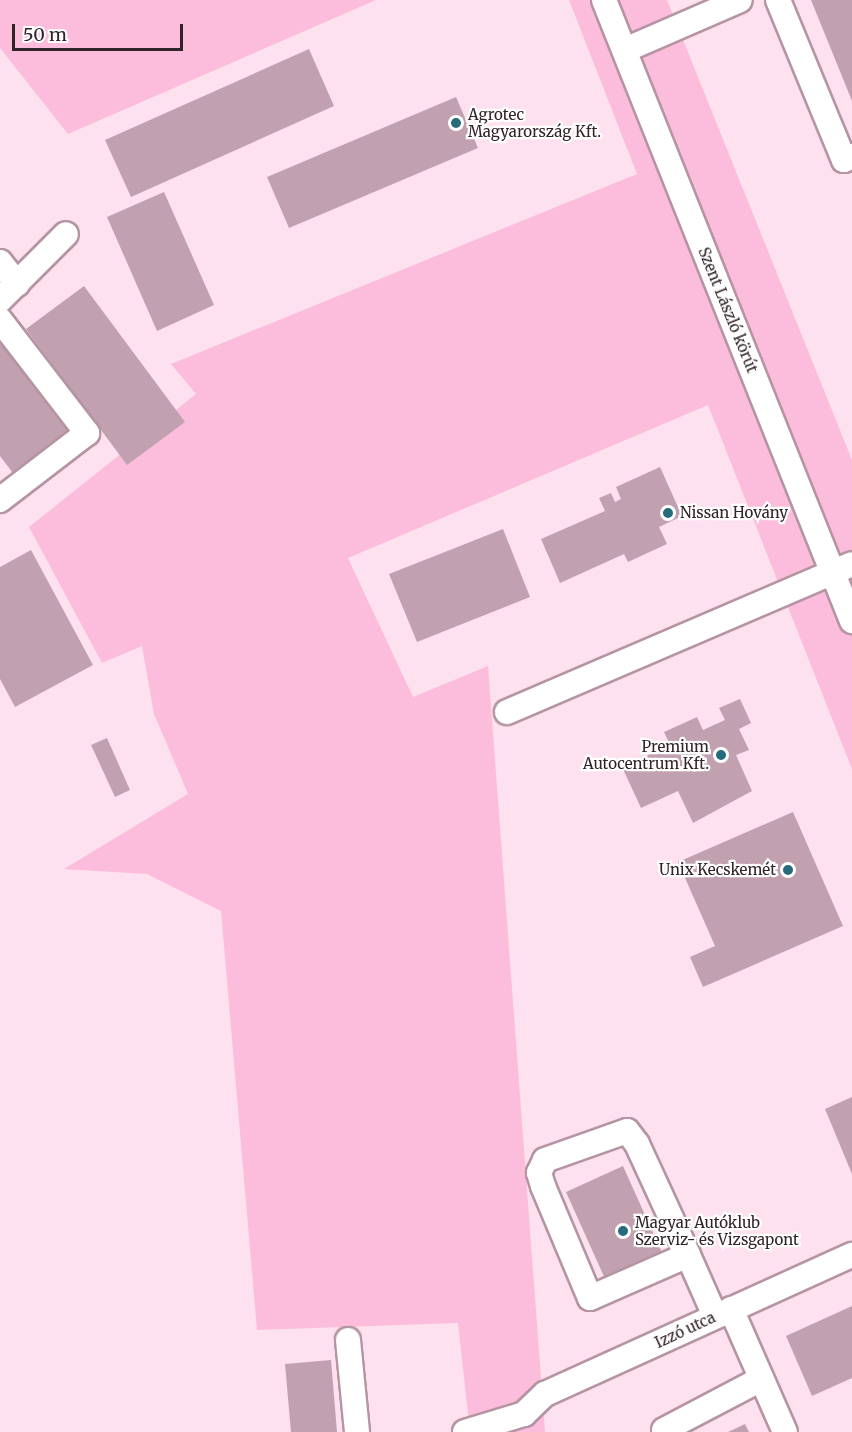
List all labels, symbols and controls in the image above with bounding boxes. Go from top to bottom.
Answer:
scale bar [15,12,186,50]
text: 50 m [23,23,67,46]
place label: Agrotec Magyarország Kft. [468,105,601,140]
marker: Agrotec Magyarország Kft. [449,116,463,130]
street label: Szent László körút [695,245,761,375]
place label: Nissan Hovány [680,504,788,522]
marker: Nissan Hovány [661,506,675,520]
place label: Premium Autocentrum Kft. [583,737,709,772]
marker: Premium Autocentrum Kft. [714,748,728,762]
place label: Unix Kecskemét [659,861,776,879]
marker: Unix Kecskemét [781,863,795,877]
place label: Magyar Autóklub Szerviz- és Vizsgapont [635,1213,799,1248]
marker: Magyar Autóklub Szerviz- és Vizsgapont [616,1224,630,1238]
street label: Izzó utca [652,1308,718,1352]

